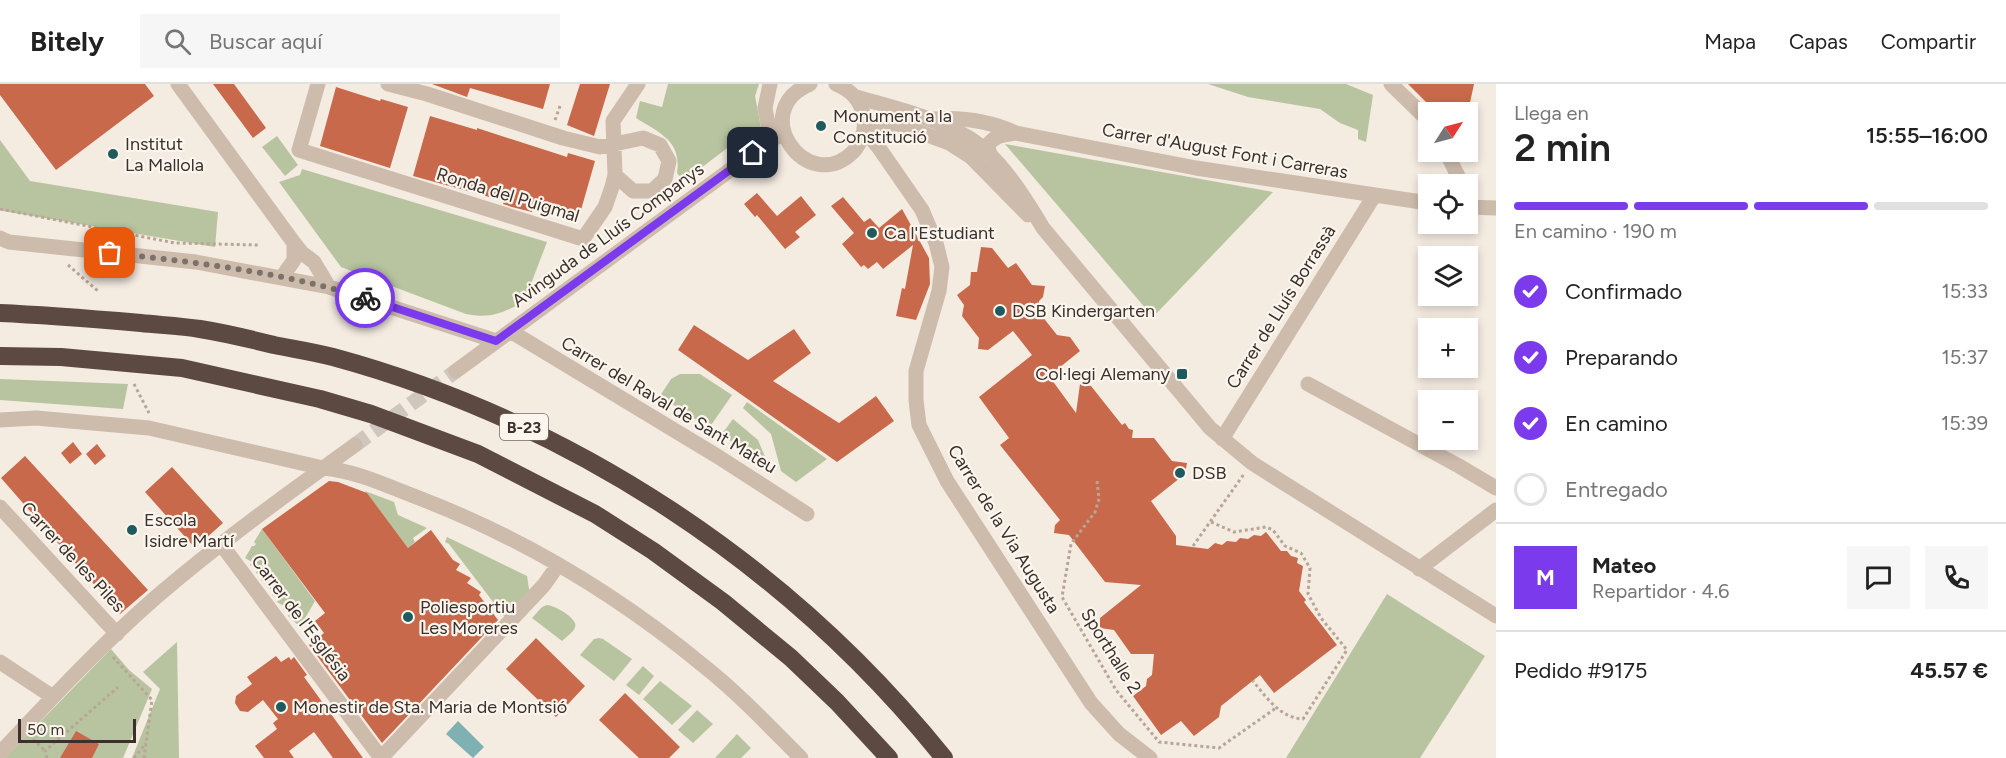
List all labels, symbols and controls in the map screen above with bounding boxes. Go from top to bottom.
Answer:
search box [140,14,560,68]
text: Bitely [30,24,104,58]
icon: search [161,25,194,58]
text: Buscar aquí [209,28,322,55]
text: Mapa [1704,29,1756,54]
text: Capas [1789,29,1848,54]
text: Compartir [1881,29,1976,54]
text: Llega en [1514,101,1589,125]
north arrow [1418,102,1478,162]
map controls [1418,102,1478,450]
place label: Monument a la Constitució [833,105,952,148]
marker: Monument a la Constitució [814,119,828,133]
street label: Carrer d'August Font i Carreras [1100,119,1350,183]
text: 15:55–16:00 [1866,122,1988,149]
text: 2 min [1514,124,1611,171]
pin [727,127,778,178]
place label: Institut La Mallola [125,133,204,176]
icon: home [736,136,769,169]
marker: Institut La Mallola [106,147,120,161]
street label: Avinguda de Lluís Companys [508,158,708,312]
street label: Ronda del Puigmal [434,163,582,227]
button: locate [1418,174,1478,234]
text: En camino · 190 m [1514,219,1677,243]
street label: Carrer de Lluís Borrassà [1222,221,1340,393]
place label: Ca l'Estudiant [884,222,995,244]
marker: Ca l'Estudiant [865,226,879,240]
pin [84,227,135,278]
icon: bag [93,236,126,269]
button: layers [1418,246,1478,306]
courier [335,268,395,328]
icon: check [1514,275,1547,308]
text: Confirmado [1565,278,1682,305]
text: 15:33 [1941,279,1988,303]
icon: bike [349,282,382,315]
place label: DSB Kindergarten [1012,300,1155,322]
marker: DSB Kindergarten [993,304,1007,318]
button: + [1418,318,1478,378]
street label: Carrer del Raval de Sant Mateu [557,332,781,478]
icon: check [1514,341,1547,374]
text: Preparando [1565,344,1678,371]
text: 15:37 [1942,345,1988,369]
place label: Col·legi Alemany [1035,363,1171,385]
marker: Col·legi Alemany [1175,367,1189,381]
button: − [1418,390,1478,450]
icon: check [1514,407,1547,440]
text: En camino [1565,410,1668,437]
text: 15:39 [1941,411,1988,435]
road number: B-23 [500,414,548,440]
street label: Carrer de la Via Augusta [943,441,1065,617]
place label: DSB [1192,462,1226,484]
marker: DSB [1173,466,1187,480]
text: Entregado [1565,476,1668,503]
street label: Carrer de les Piles [16,497,130,617]
place label: Escola Isidre Martí [144,509,235,552]
marker: Escola Isidre Martí [125,523,139,537]
button: chat [1847,546,1910,609]
button: phone [1925,546,1988,609]
street label: Carrer de l'Església [246,551,356,685]
text: Mateo [1592,552,1656,579]
text: M [1536,564,1555,591]
text: Repartidor · 4.6 [1592,579,1729,603]
place label: Poliesportiu Les Moreres [420,596,518,639]
street label: Sporthalle 2 [1076,604,1146,698]
marker: Poliesportiu Les Moreres [401,610,415,624]
text: Pedido #9175 [1514,657,1647,684]
text: 45.57 € [1910,657,1988,684]
place label: Monestir de Sta. Maria de Montsió [293,696,567,718]
marker: Monestir de Sta. Maria de Montsió [274,700,288,714]
scale bar [18,716,136,744]
text: 50 m [27,720,64,739]

